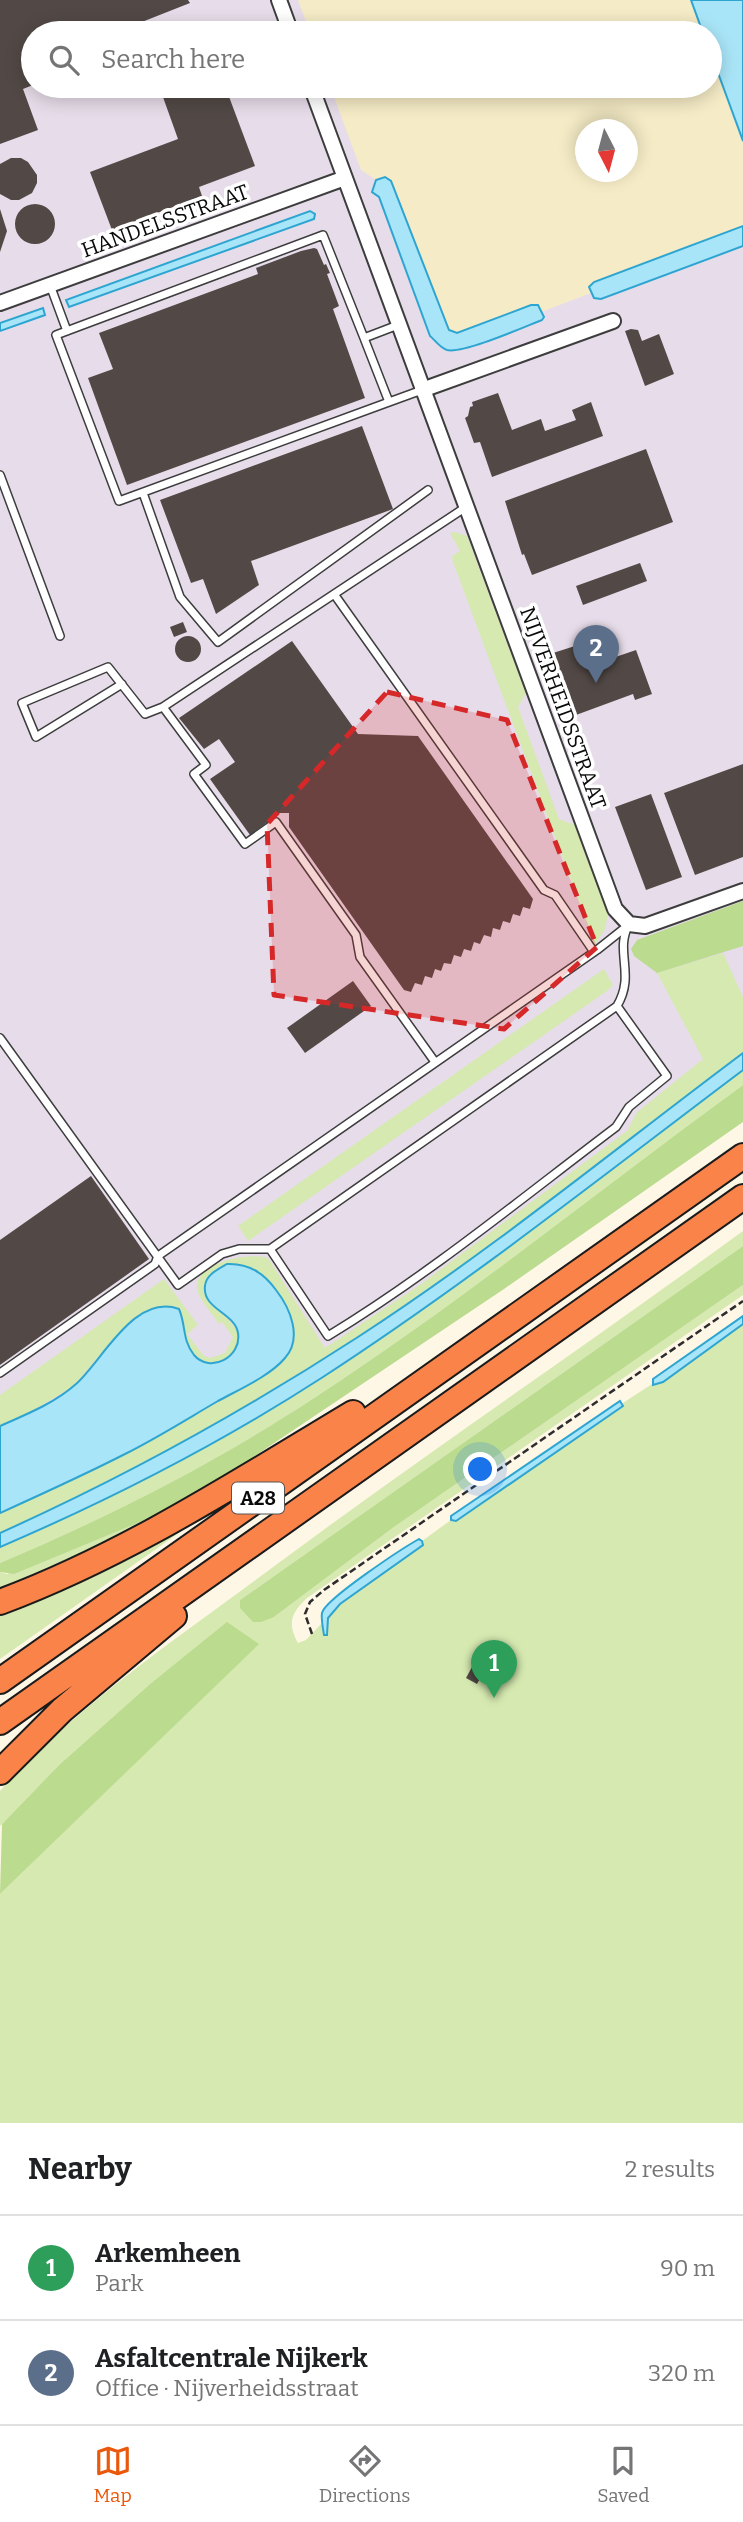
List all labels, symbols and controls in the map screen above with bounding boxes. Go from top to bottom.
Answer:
search box [21,21,722,98]
icon: search [45,41,83,79]
text: Search here [101,44,245,75]
north arrow [575,119,638,182]
street label: HANDELSSTRAAT [78,179,252,263]
street label: NIJVERHEIDSSTRAAT [514,603,612,813]
pin: 2 [573,625,619,683]
your location [463,1452,497,1486]
road number: A28 [232,1482,284,1514]
pin: 1 [471,1640,517,1698]
text: Nearby [28,2151,132,2187]
text: 2 results [625,2155,715,2183]
text: Arkemheen [95,2238,241,2269]
text: 1 [46,2254,56,2282]
text: 90 m [660,2254,715,2282]
text: Park [95,2269,144,2297]
text: Asfaltcentrale Nijkerk [95,2343,368,2374]
text: 2 [45,2359,57,2387]
text: 320 m [648,2359,715,2387]
text: Office · Nijverheidsstraat [95,2374,359,2402]
tab: Map [94,2442,132,2507]
tab: Directions [319,2442,410,2507]
tab: Saved [597,2442,649,2507]

